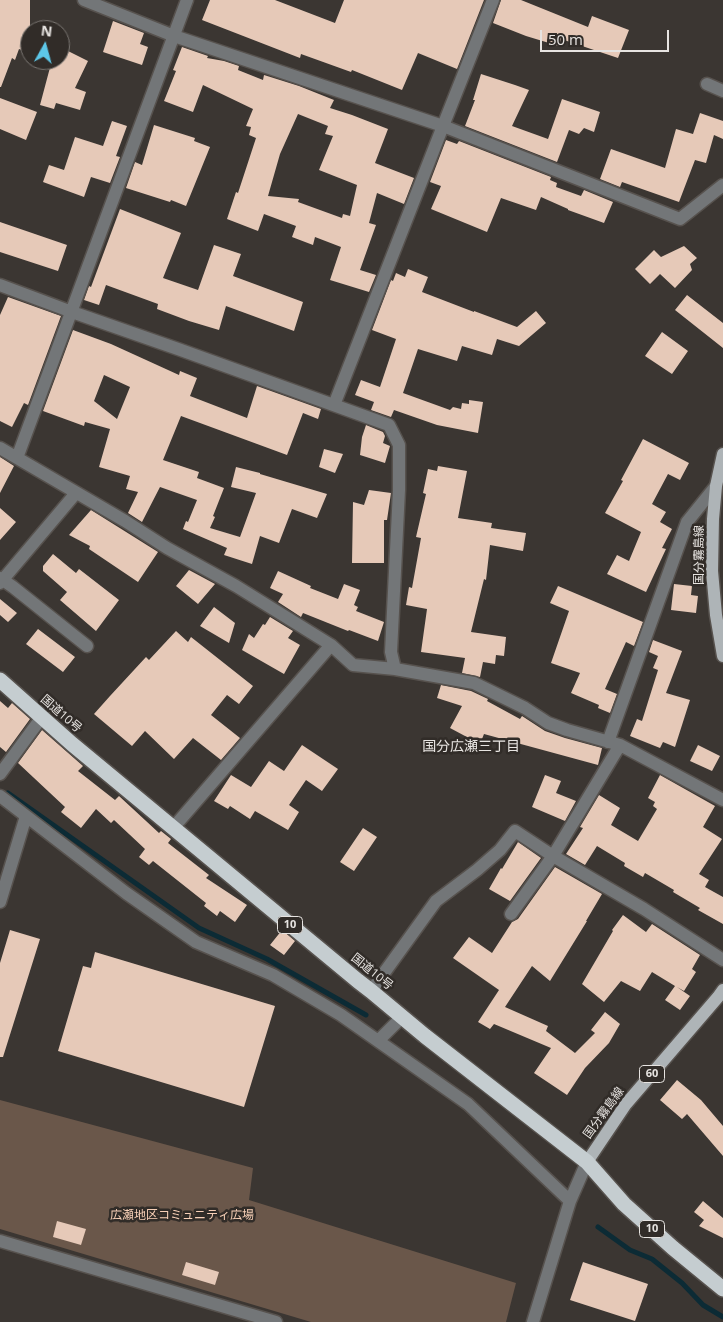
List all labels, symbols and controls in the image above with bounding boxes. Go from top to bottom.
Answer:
north arrow [20,20,70,70]
text: N [40,20,54,41]
scale bar [543,20,672,52]
text: 50 m [548,29,583,49]
street label: 国分霧島線 [693,525,707,585]
street label: 国道10号 [38,692,84,736]
district label: 国分広瀬三丁目 [422,739,520,755]
road number: 10 [278,916,302,934]
street label: 国道10号 [348,951,396,993]
road number: 60 [640,1066,664,1082]
street label: 国分霧島線 [581,1084,627,1142]
park label: 広瀬地区コミュニティ広場 [110,1209,254,1223]
road number: 10 [640,1220,664,1238]

